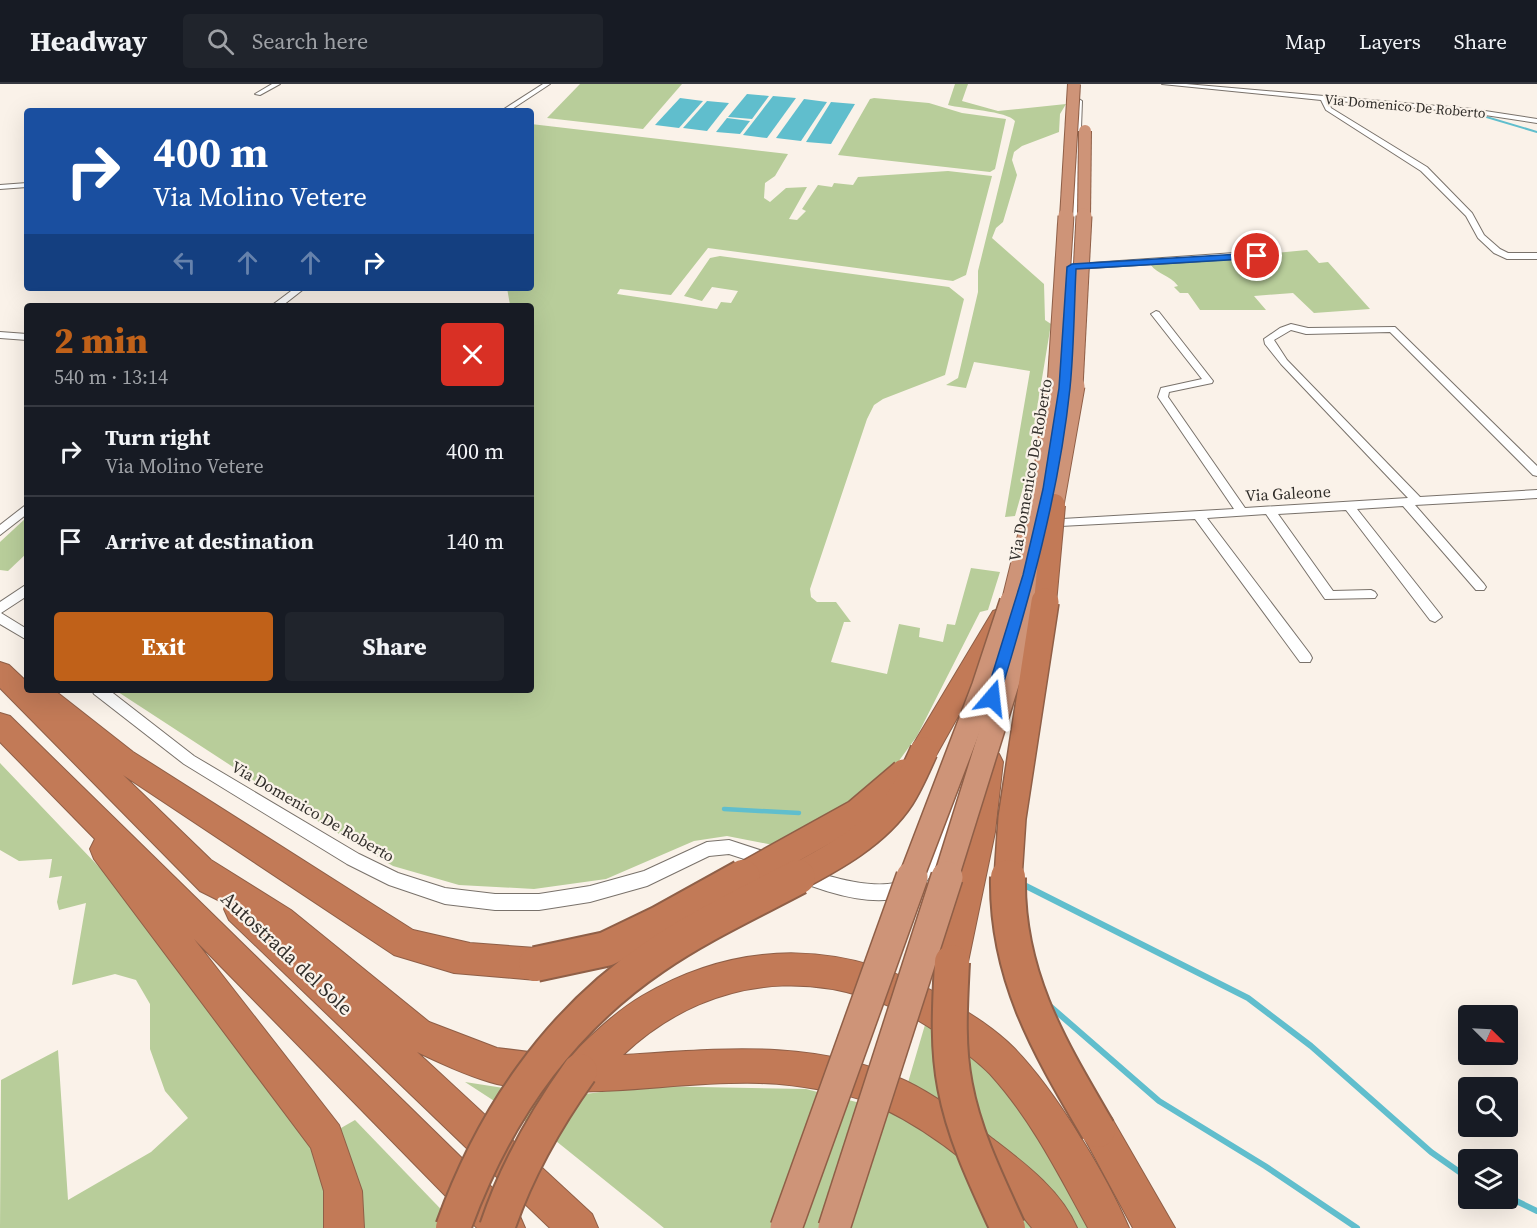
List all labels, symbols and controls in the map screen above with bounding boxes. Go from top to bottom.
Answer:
search box [183,14,603,68]
text: Headway [30,22,147,60]
icon: search [204,25,237,58]
text: Search here [252,26,368,56]
text: Map [1285,27,1326,56]
text: Layers [1359,27,1421,56]
text: Share [1454,27,1507,56]
street label: Via Domenico De Roberto [1323,89,1487,123]
text: 400 m [153,123,268,181]
icon: right [54,132,132,210]
text: Via Molino Vetere [153,178,367,215]
pin [1231,230,1282,281]
icon: arrive [1240,239,1273,272]
icon: left [168,246,201,279]
icon: ahead [231,246,264,279]
icon: ahead [294,246,327,279]
icon: right [357,246,390,279]
text: 2 min [54,316,148,365]
button: close [441,323,504,386]
text: 540 m · 13:14 [54,363,168,391]
street label: Via Domenico De Roberto [1003,377,1057,563]
text: Turn right [105,422,210,452]
icon: right [54,435,87,468]
text: 400 m [446,436,504,466]
text: Via Molino Vetere [105,452,264,480]
street label: Via Galeone [1245,480,1331,506]
icon: arrive [54,525,87,558]
text: Arrive at destination [105,526,314,556]
text: 140 m [446,526,504,556]
button: Exit [54,612,273,681]
button: Share [285,612,504,681]
position arrow [960,666,1024,730]
street label: Via Domenico De Roberto [227,755,399,867]
street label: Autostrada del Sole [215,885,359,1021]
north arrow [1458,1005,1518,1065]
map controls [1458,1005,1518,1209]
button: search [1458,1077,1518,1137]
button: layers [1458,1149,1518,1209]

